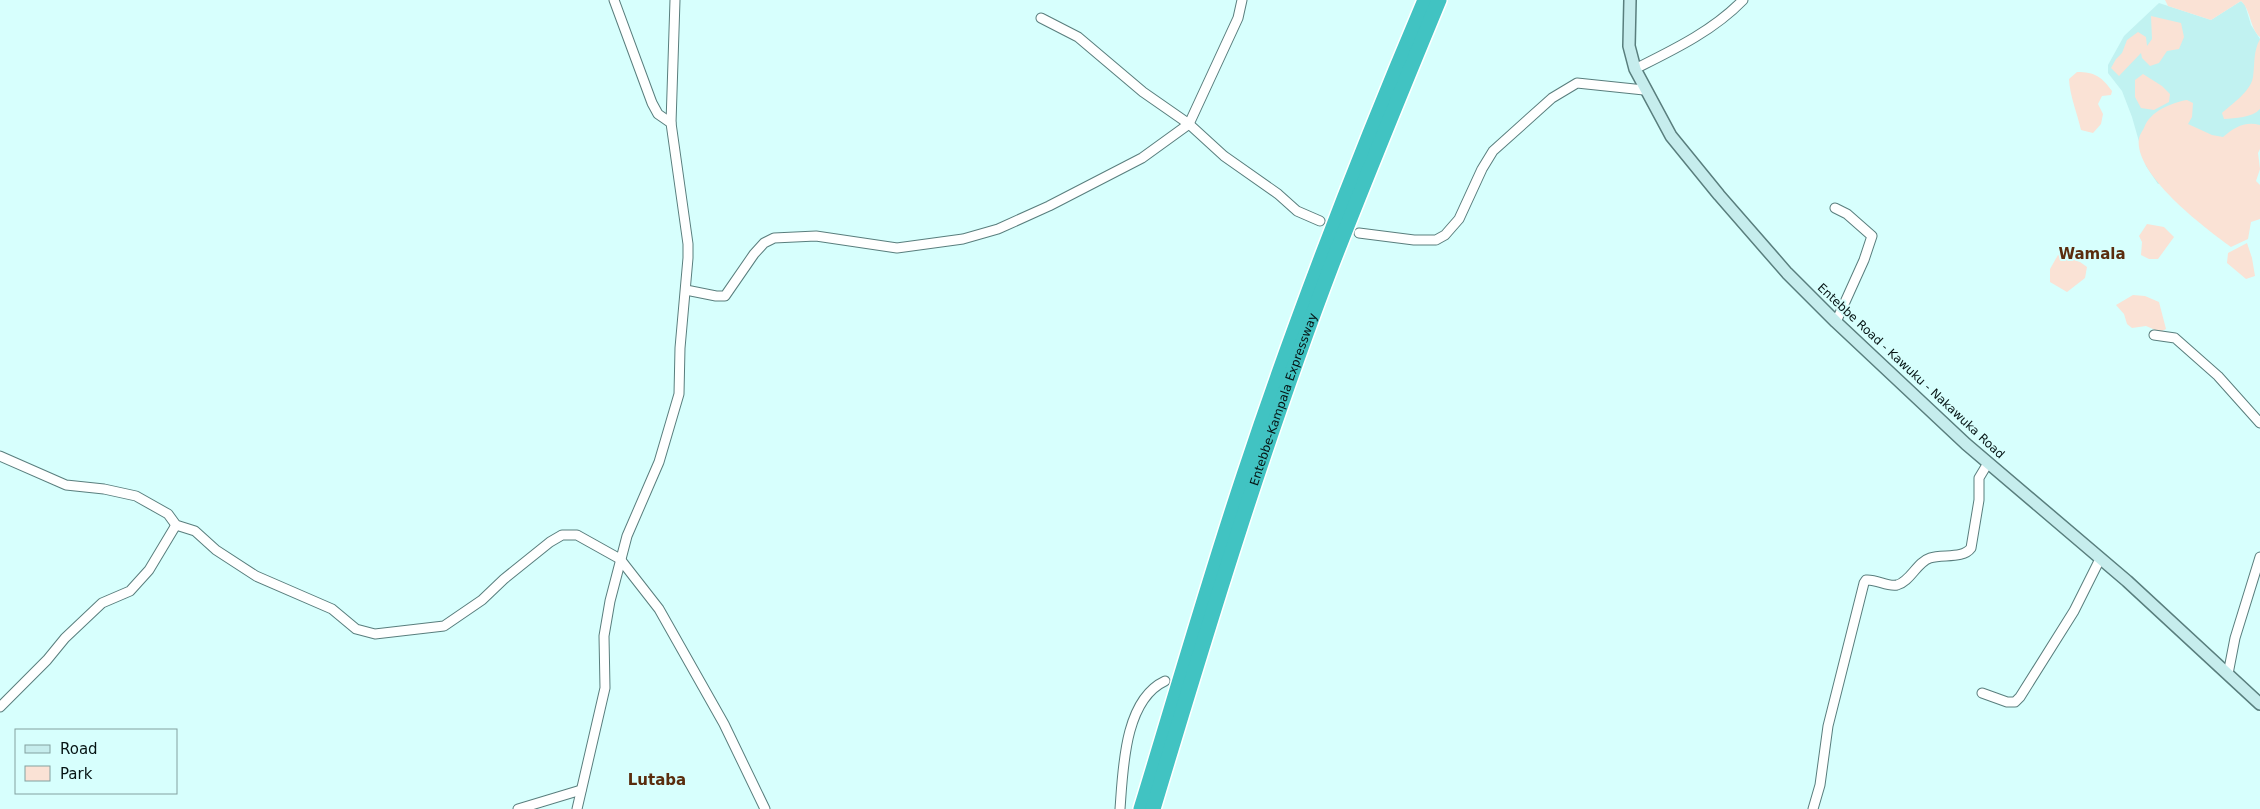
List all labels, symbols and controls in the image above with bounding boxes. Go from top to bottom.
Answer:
district label: Wamala [2058,245,2126,263]
street label: Entebbe Road - Kawuku - Nakawuka Road [1815,281,2007,461]
street label: Entebbe-Kampala Expressway [1247,311,1320,487]
legend [15,729,178,794]
text: Road [60,740,98,758]
text: Park [60,765,93,783]
district label: Lutaba [628,771,686,789]

